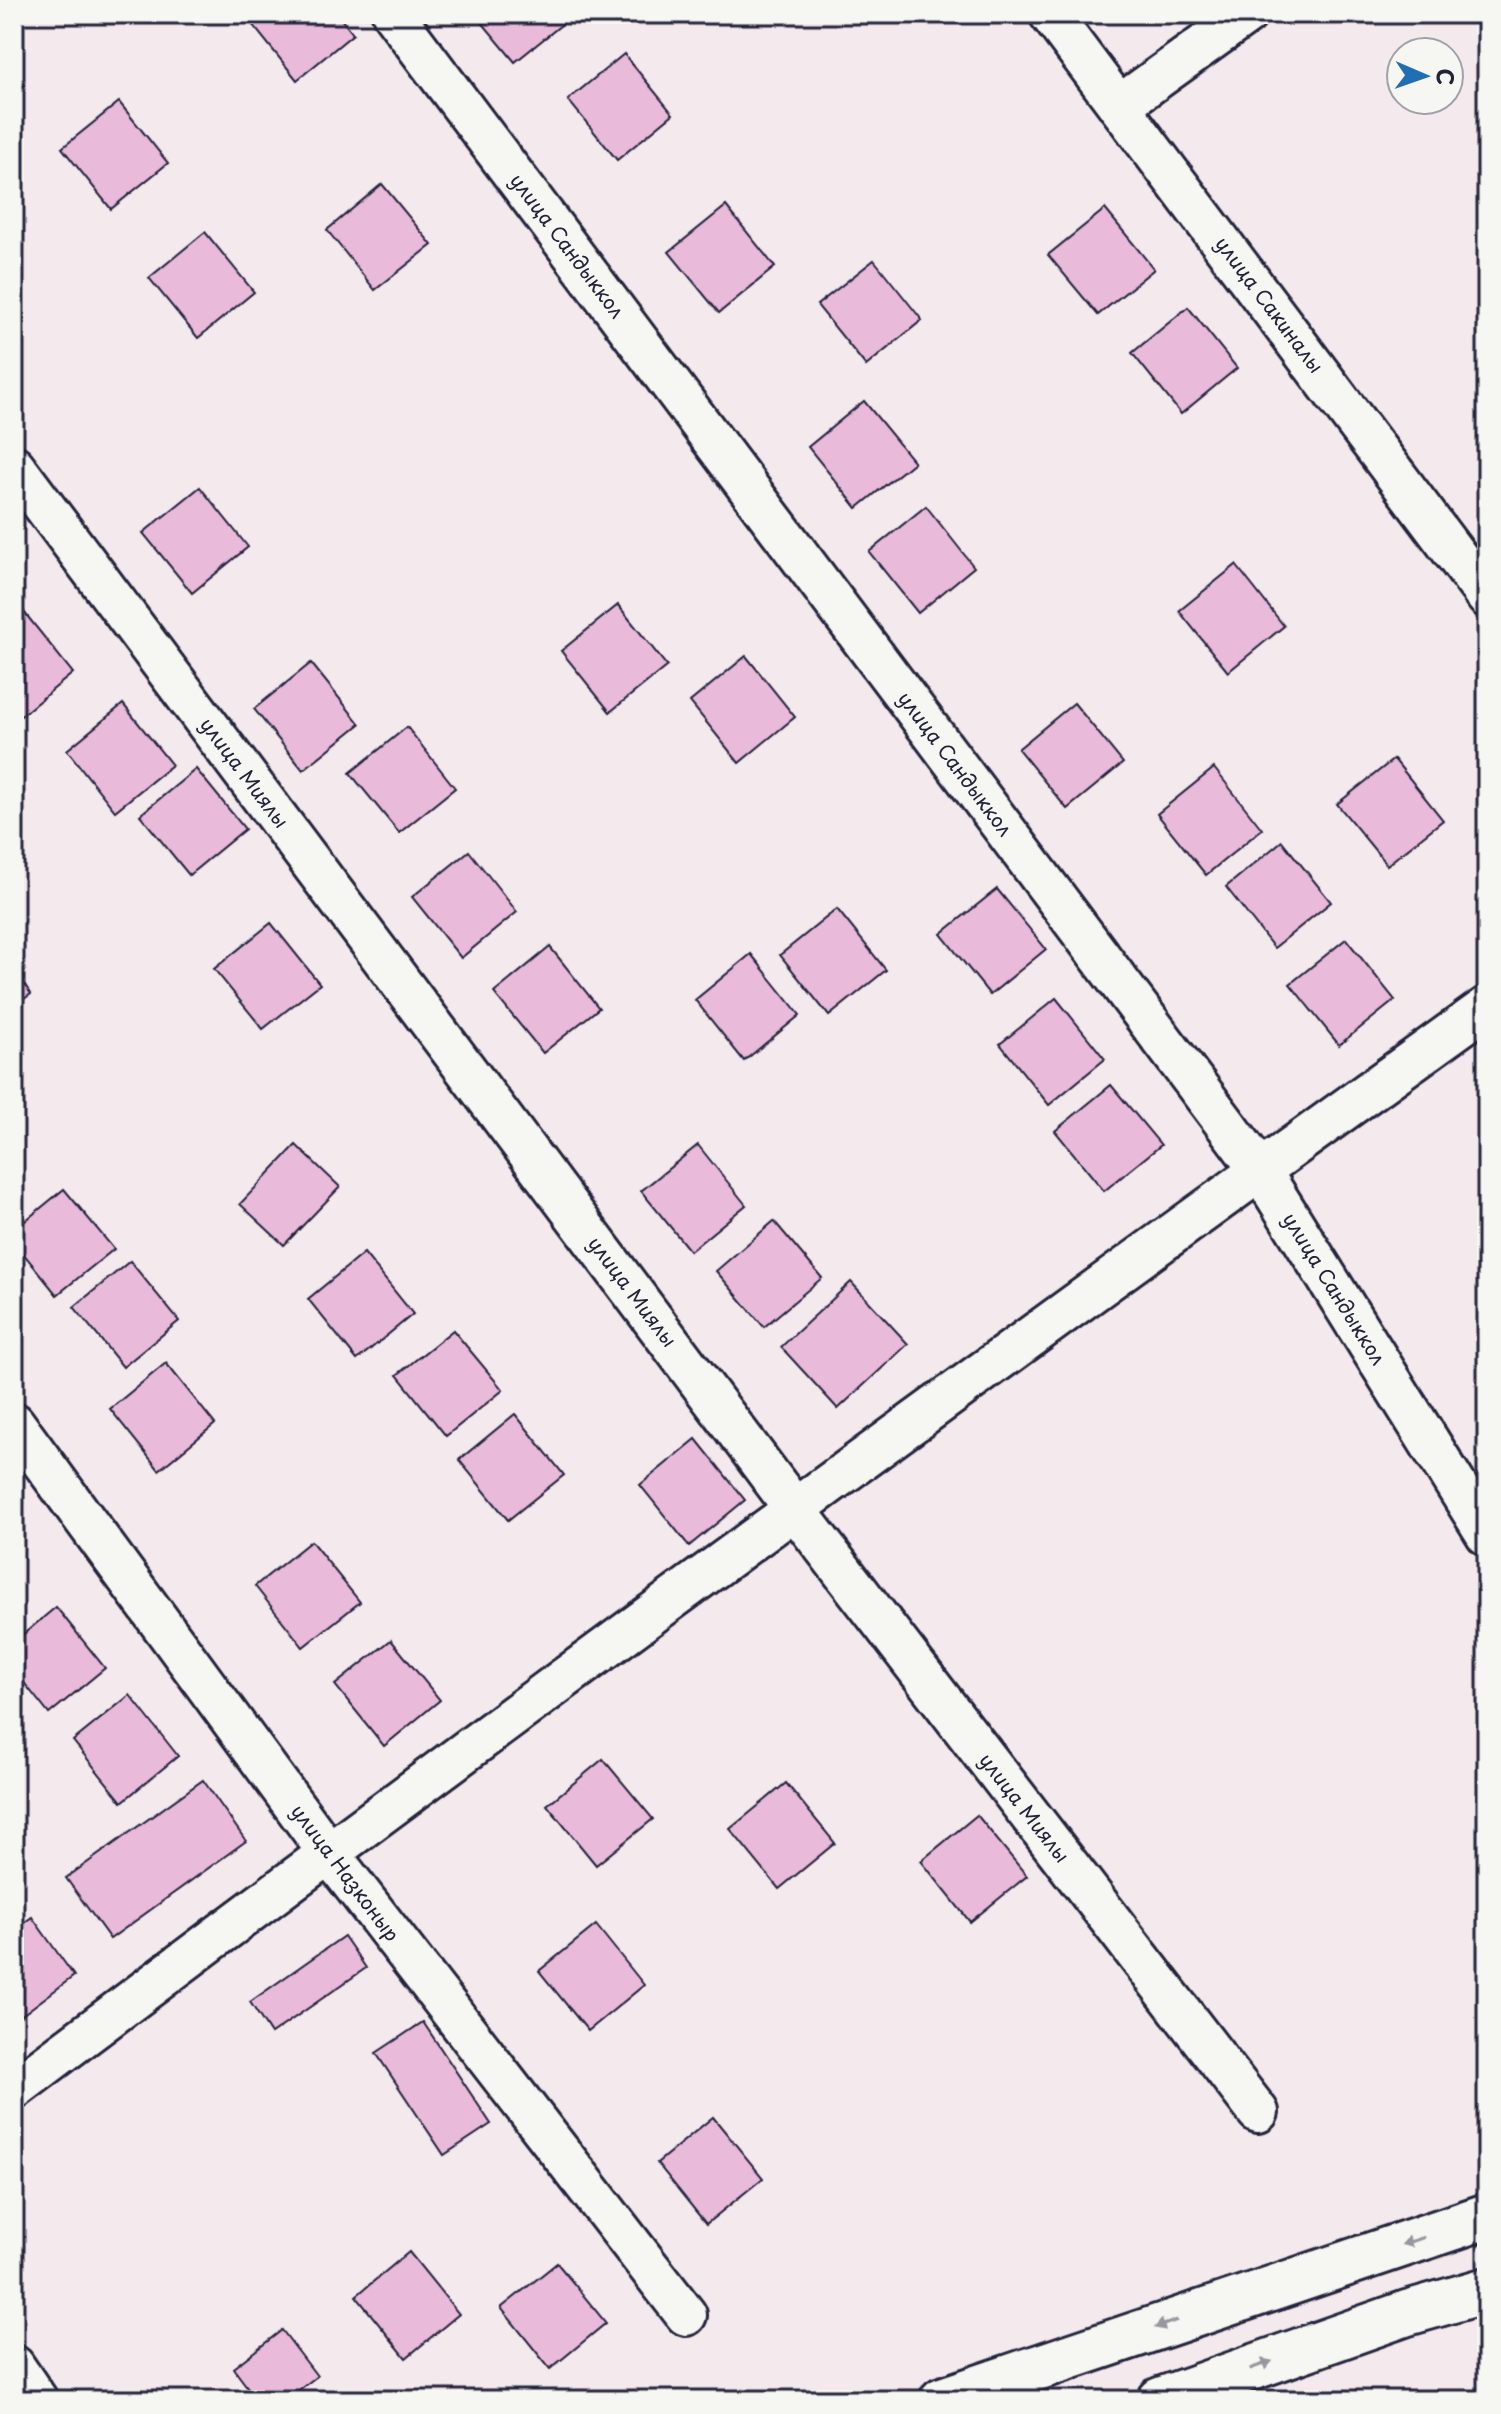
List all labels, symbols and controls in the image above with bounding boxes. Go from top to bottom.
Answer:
north arrow [1385,36,1465,116]
text: С [1430,68,1463,86]
street label: улица Сандыккол [503,167,632,324]
street label: улица Сакиналы [1208,230,1331,379]
street label: улица Сандыккол [891,685,1020,842]
street label: улица Миялы [193,711,296,834]
street label: улица Сандыккол [1276,1206,1394,1371]
street label: улица Миялы [581,1230,684,1353]
street label: улица Миялы [972,1746,1077,1869]
street label: улица Назконыр [284,1797,407,1947]
one-way arrow [1401,2235,1425,2247]
one-way arrow [1154,2318,1178,2330]
one-way arrow [1249,2358,1273,2370]

